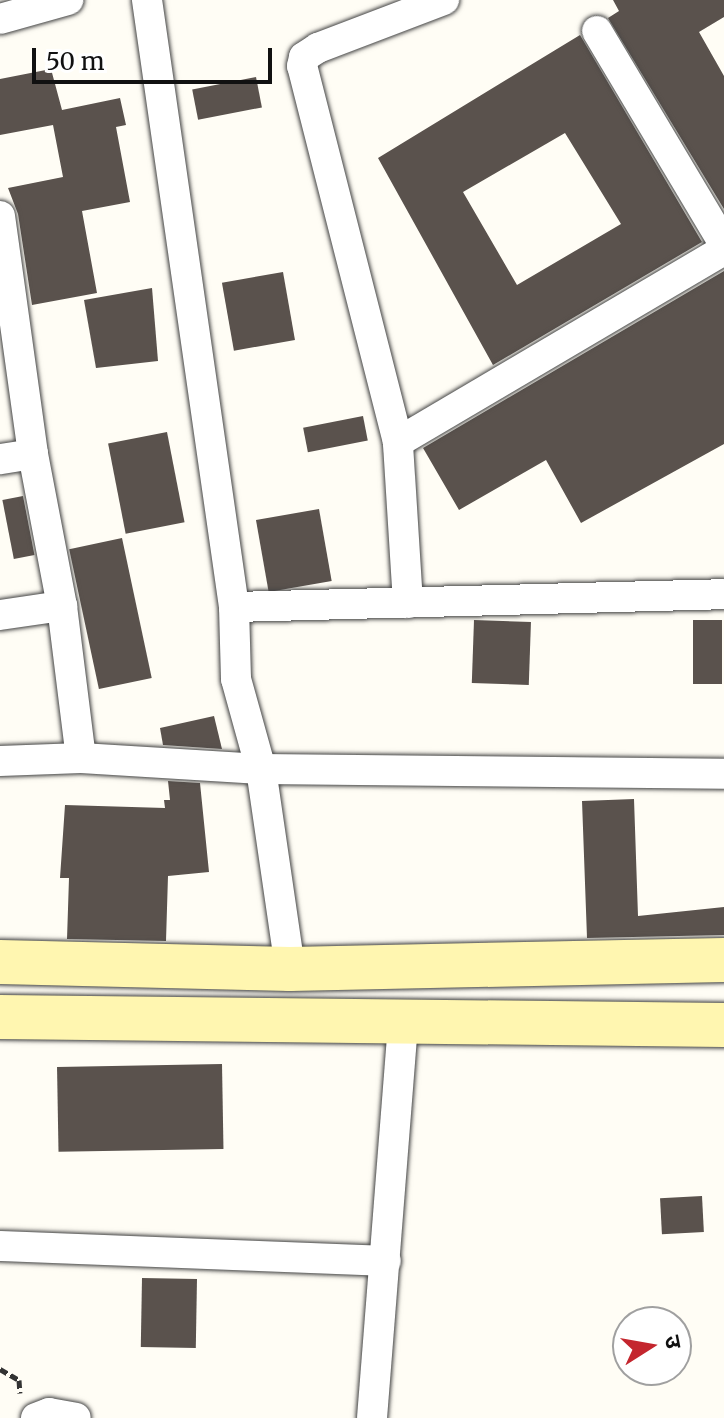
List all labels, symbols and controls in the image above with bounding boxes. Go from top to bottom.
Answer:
scale bar [36,32,276,82]
text: 50 m [46,46,105,77]
north arrow [612,1306,692,1386]
text: उ [659,1333,689,1351]

